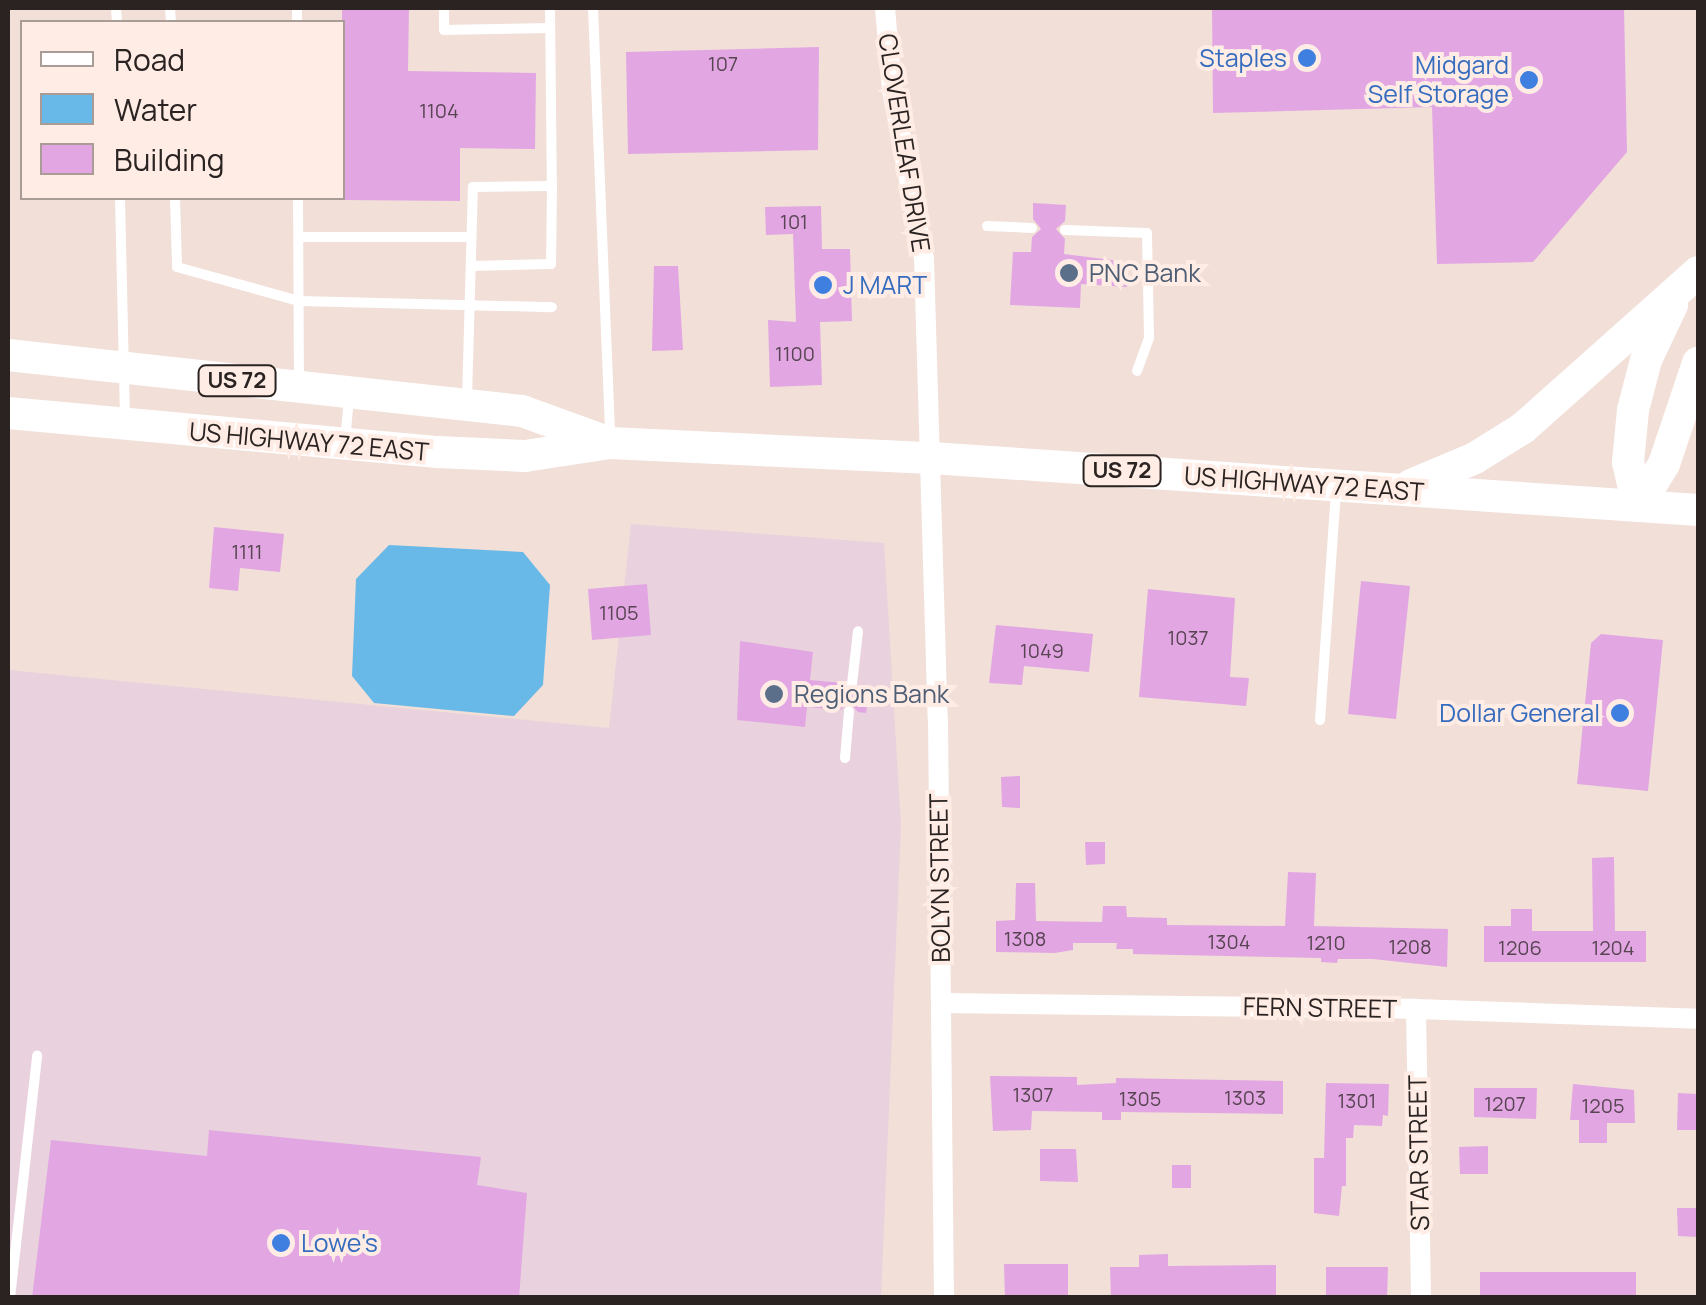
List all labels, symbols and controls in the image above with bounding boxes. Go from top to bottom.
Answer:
legend [20,20,345,200]
street label: CLOVERLEAF DRIVE [872,32,936,254]
text: Road [114,39,185,80]
place label: Staples [1199,43,1287,73]
marker: Staples [1296,47,1318,69]
house number: 107 [708,51,738,75]
place label: Midgard Self Storage [1368,51,1509,110]
marker: Midgard Self Storage [1518,69,1540,91]
text: Water [114,89,197,130]
house number: 1104 [419,98,459,122]
text: Building [114,139,225,180]
house number: 101 [780,209,808,233]
place label: PNC Bank [1089,258,1201,288]
marker: PNC Bank [1058,262,1080,284]
place label: J MART [843,270,927,300]
marker: J MART [812,274,834,296]
house number: 1100 [775,341,815,365]
road number: US 72 [197,364,277,398]
street label: US HIGHWAY 72 EAST [187,417,431,467]
road number: US 72 [1082,454,1162,488]
street label: US HIGHWAY 72 EAST [1183,461,1425,507]
house number: 1111 [231,539,263,563]
house number: 1105 [599,600,639,624]
house number: 1037 [1167,625,1209,649]
house number: 1049 [1020,638,1064,662]
place label: Regions Bank [794,679,949,709]
marker: Regions Bank [763,683,785,705]
place label: Dollar General [1439,698,1600,728]
marker: Dollar General [1609,702,1631,724]
street label: BOLYN STREET [924,793,956,963]
house number: 1308 [1004,926,1046,950]
house number: 1304 [1208,929,1250,953]
house number: 1210 [1306,930,1346,954]
house number: 1208 [1388,934,1432,958]
house number: 1206 [1498,935,1542,959]
house number: 1204 [1591,935,1635,959]
street label: FERN STREET [1243,992,1397,1024]
street label: STAR STREET [1403,1075,1435,1231]
house number: 1307 [1012,1082,1054,1106]
house number: 1303 [1224,1085,1266,1109]
house number: 1305 [1119,1086,1161,1110]
house number: 1301 [1338,1088,1376,1112]
house number: 1207 [1484,1091,1526,1115]
house number: 1205 [1582,1093,1624,1117]
place label: Lowe's [301,1228,378,1258]
marker: Lowe's [270,1232,292,1254]

